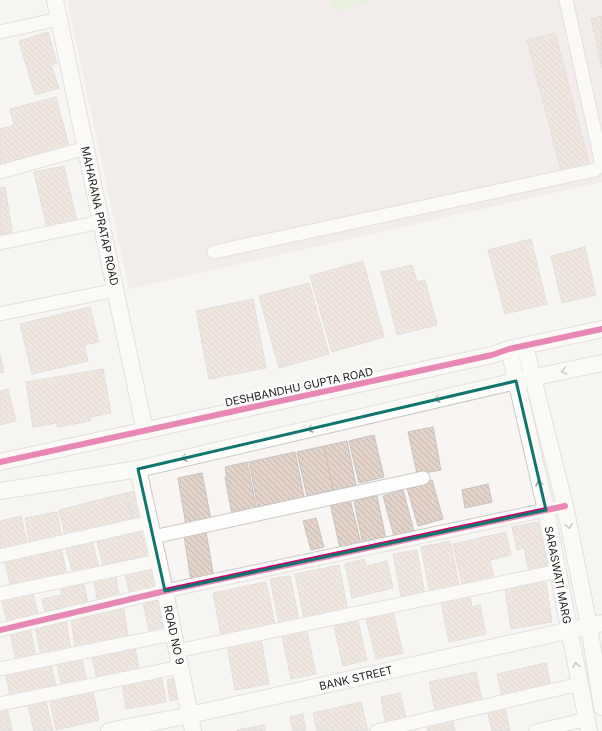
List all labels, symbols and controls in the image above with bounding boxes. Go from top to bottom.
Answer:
street label: MAHARANA PRATAP ROAD [78,145,122,287]
street label: DESHBANDHU GUPTA ROAD [224,364,374,410]
one-way arrow [561,367,567,375]
one-way arrow [434,395,440,403]
one-way arrow [307,424,314,433]
one-way arrow [181,454,187,462]
one-way arrow [536,480,544,486]
one-way arrow [564,523,572,529]
street label: SARASWATI MARG [542,525,574,625]
street label: ROAD NO 9 [161,604,187,666]
one-way arrow [572,662,581,668]
street label: BANK STREET [318,663,394,693]

